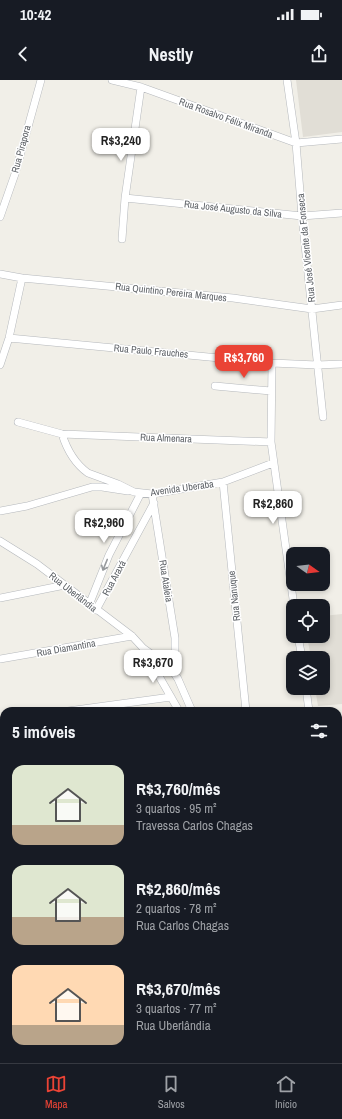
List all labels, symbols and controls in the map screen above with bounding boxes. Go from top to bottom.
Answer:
text: 10:42 [20,4,51,25]
text: Nestly [149,42,193,67]
icon: back [12,43,34,65]
icon: share [308,43,330,65]
street label: Rua Rosalvo Félix Miranda [177,95,275,141]
street label: Rua Pirapora [8,123,34,174]
pin: R$3,240 [84,128,158,162]
text: R$3,240 [101,132,141,149]
street label: Rua José Vicente da Fonseca [294,193,318,303]
street label: Rua José Augusto da Silva [183,197,283,221]
street label: Rua Quintino Pereira Marques [115,280,227,304]
street label: Rua Paulo Frauches [113,341,189,361]
pin: R$3,760 [207,345,281,379]
text: R$3,760 [224,349,264,366]
street label: Rua Almenara [140,431,193,445]
street label: Avenida Uberaba [149,477,215,499]
pin: R$2,860 [236,491,310,525]
text: R$2,860 [253,495,293,512]
pin: R$2,960 [67,510,141,544]
text: R$2,960 [84,514,124,531]
north arrow [286,547,330,591]
map controls [286,547,330,695]
street label: Rua Araxá [99,558,129,598]
one-way arrow [100,559,108,571]
street label: Rua Ataleia [156,559,176,603]
street label: Rua Uberlândia [46,569,100,615]
street label: Rua Nanuque [225,570,243,622]
button: locate [286,599,330,643]
street label: Rua Diamantina [35,636,97,660]
pin: R$3,670 [116,650,190,684]
button: layers [286,651,330,695]
text: R$3,670 [133,654,173,671]
text: 5 imóveis [12,720,76,743]
icon: filters [308,720,330,742]
text: R$3,760/mês [136,777,220,800]
icon: home [44,781,92,829]
text: 3 quartos · 95 m² [136,800,217,817]
text: Travessa Carlos Chagas [136,817,253,834]
text: R$2,860/mês [136,877,220,900]
icon: home [44,881,92,929]
text: 2 quartos · 78 m² [136,900,217,917]
text: Rua Carlos Chagas [136,917,229,934]
text: R$3,670/mês [136,977,220,1000]
icon: home [44,981,92,1029]
text: 3 quartos · 77 m² [136,1000,217,1017]
text: Rua Uberlândia [136,1017,211,1034]
tab: Mapa [45,1073,68,1111]
tab: Salvos [158,1073,185,1111]
tab: Início [275,1073,297,1111]

